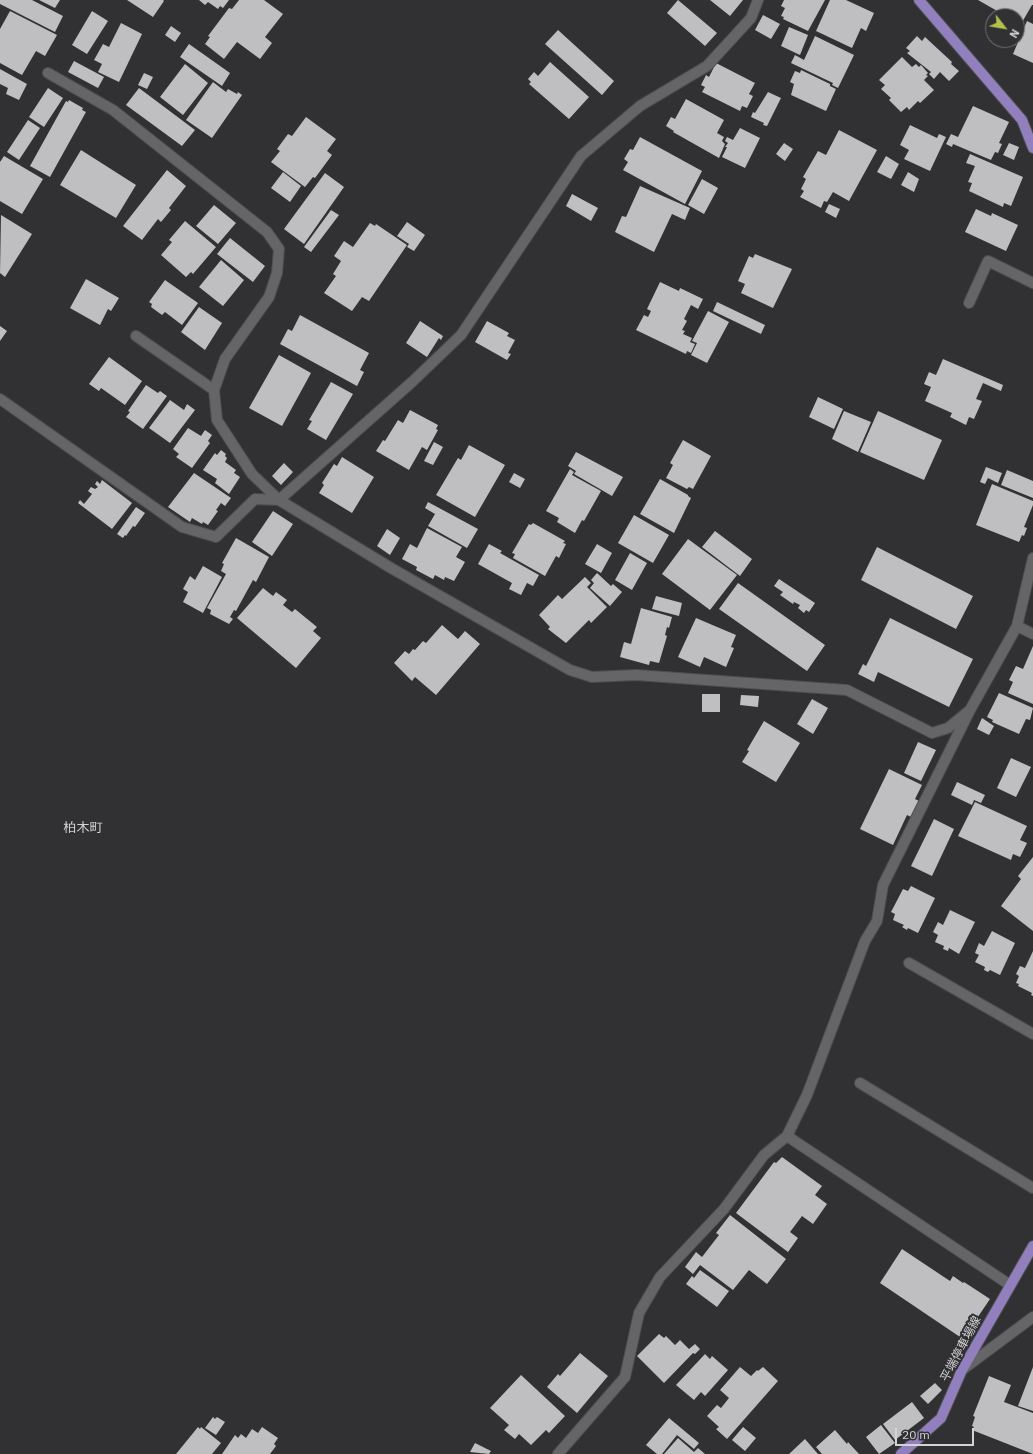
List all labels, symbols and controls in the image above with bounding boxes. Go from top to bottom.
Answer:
north arrow [985,8,1025,48]
text: N [1006,27,1022,41]
district label: 柏木町 [64,820,102,836]
street label: 平端停車場線 [938,1314,984,1384]
scale bar [897,1420,976,1446]
text: 20 m [902,1427,930,1442]

